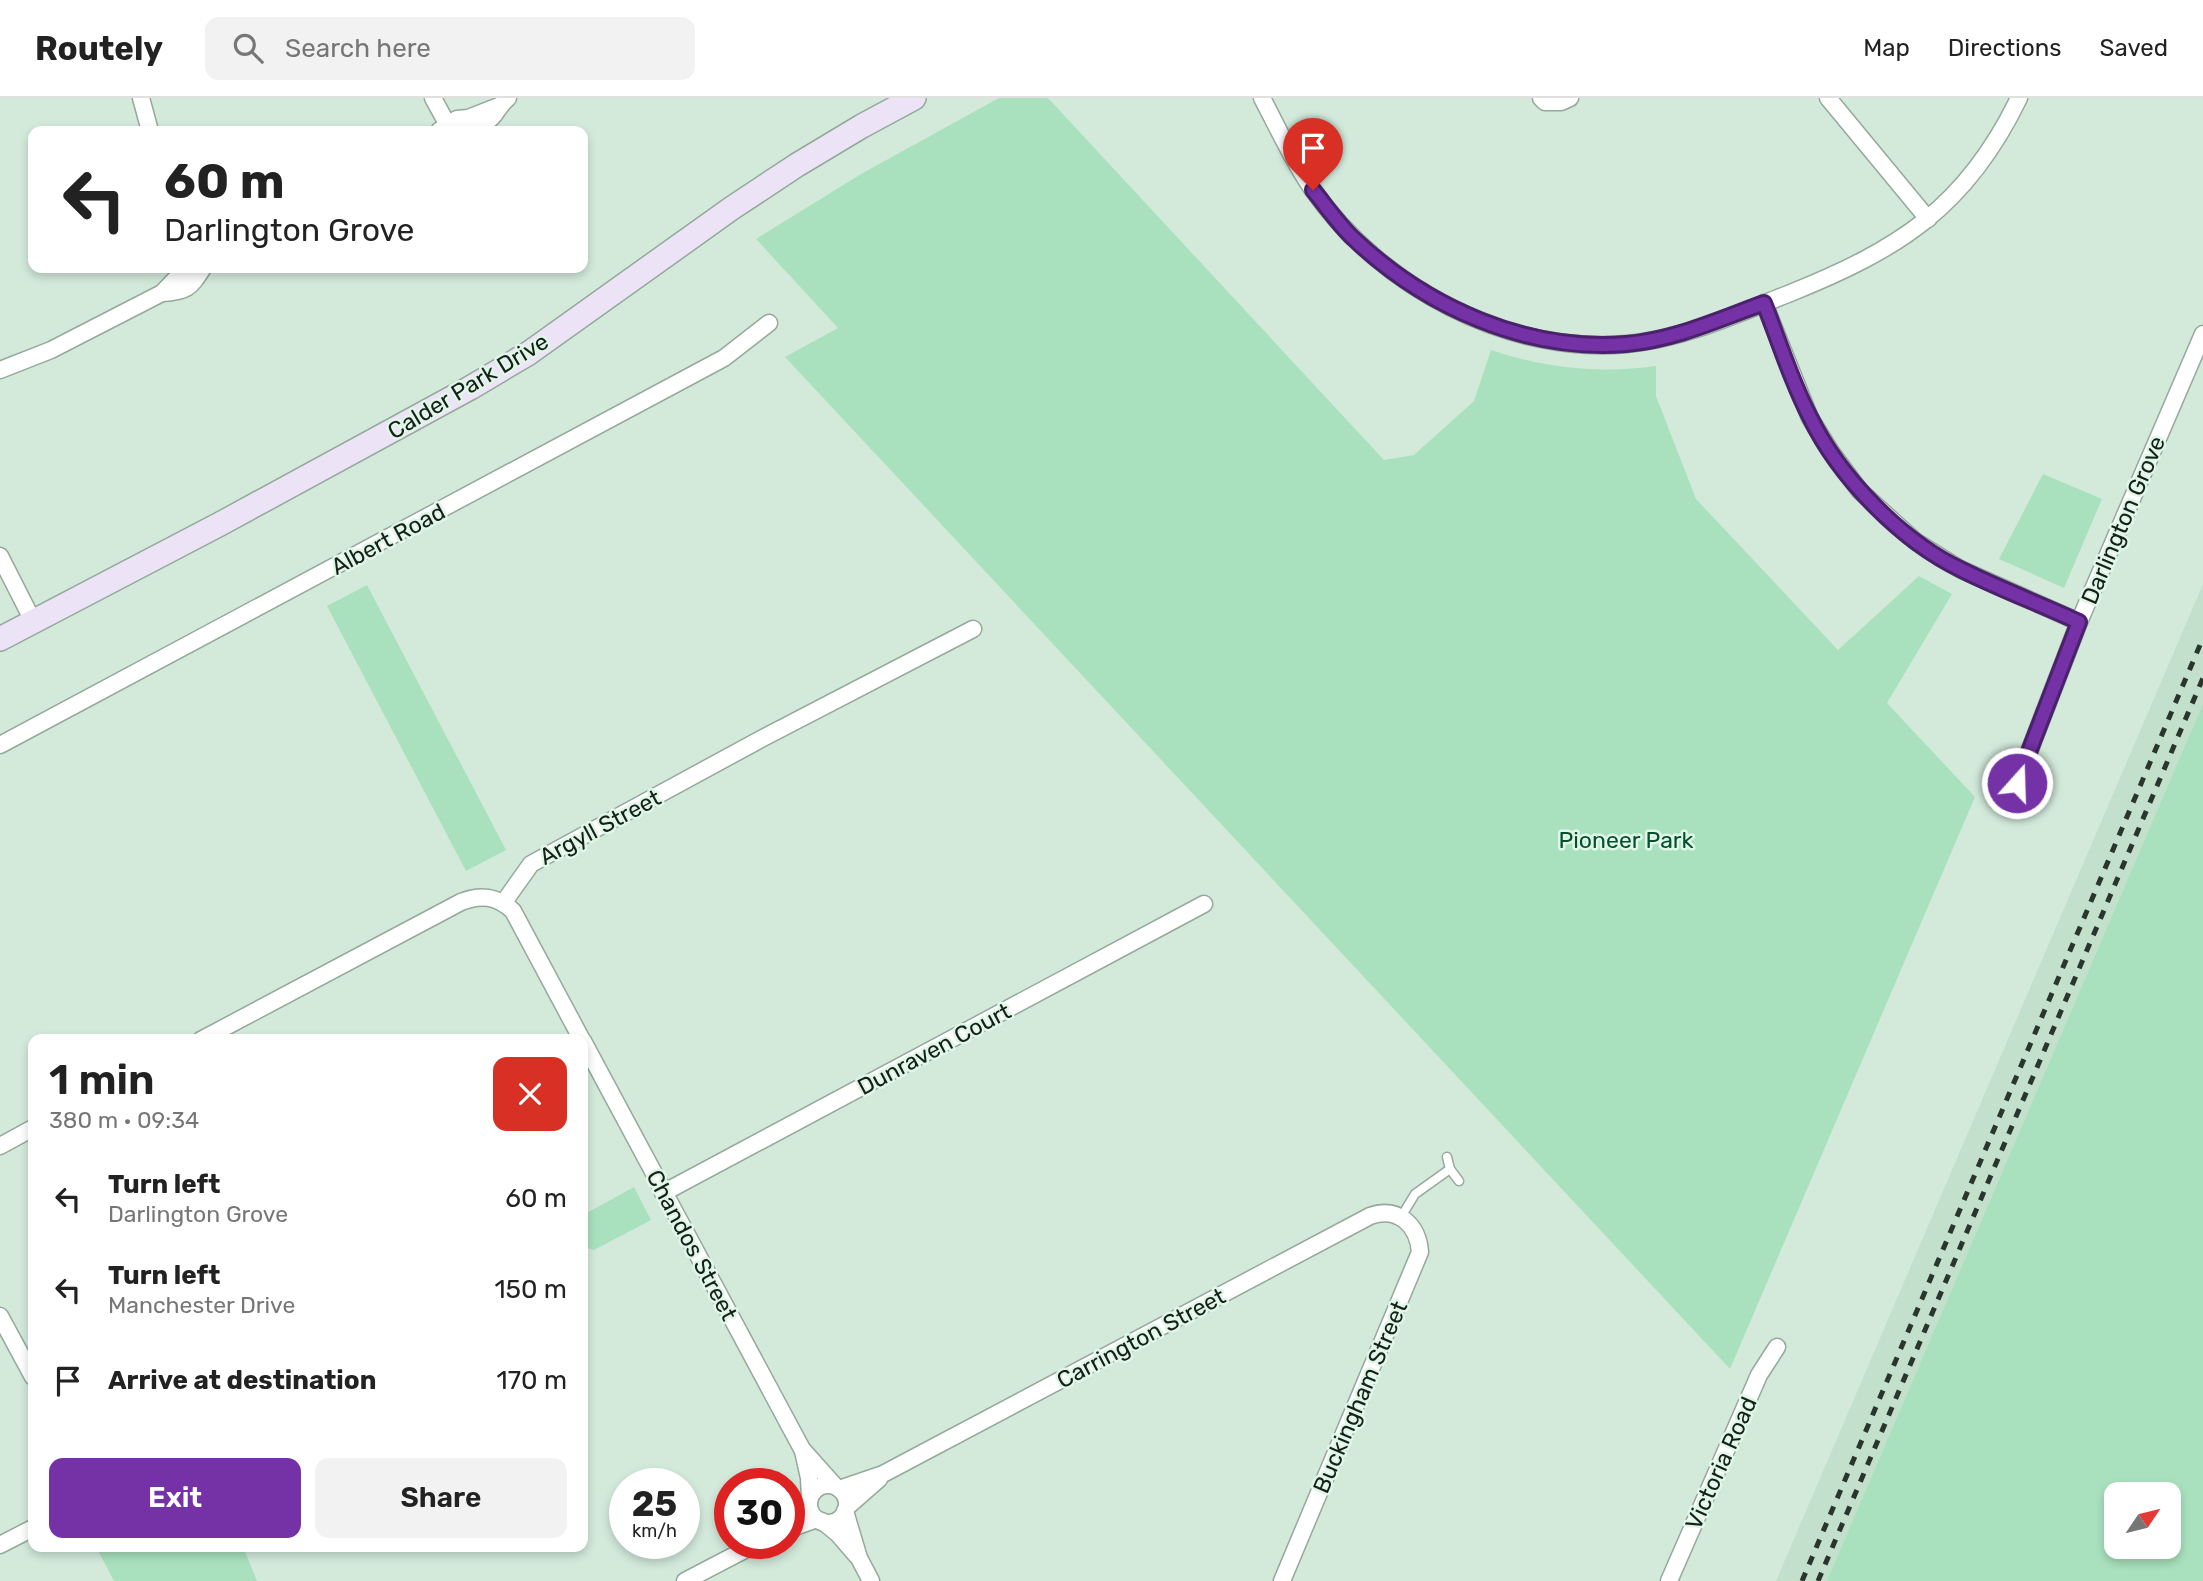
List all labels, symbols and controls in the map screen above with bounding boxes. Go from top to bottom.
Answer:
search box [205,17,695,80]
text: Routely [35,29,163,68]
icon: search [229,29,267,67]
text: Search here [285,33,431,64]
text: Map [1863,34,1910,62]
text: Directions [1948,34,2061,62]
text: Saved [2099,34,2168,62]
pin [1283,118,1343,190]
icon: arrive [1294,129,1332,167]
text: 60 m [164,152,285,210]
icon: left [49,154,140,245]
text: Darlington Grove [164,211,414,249]
street label: Calder Park Drive [383,327,553,445]
street label: Darlington Grove [2075,432,2171,608]
street label: Albert Road [326,497,450,581]
position arrow [1980,746,2054,820]
street label: Argyll Street [534,783,666,871]
park label: Pioneer Park [1559,826,1694,854]
street label: Dunraven Court [853,997,1015,1101]
text: 1 min [49,1055,155,1105]
button: close [493,1057,567,1131]
text: 380 m · 09:34 [49,1106,199,1134]
street label: Chandos Street [641,1165,743,1325]
text: Turn left [108,1169,220,1200]
icon: left [49,1180,87,1218]
text: 60 m [505,1183,567,1214]
text: Darlington Grove [108,1200,288,1228]
text: Turn left [108,1260,220,1291]
icon: left [49,1271,87,1309]
text: 150 m [494,1274,567,1305]
street label: Carrington Street [1052,1282,1230,1394]
text: Manchester Drive [108,1291,295,1319]
street label: Buckingham Street [1307,1297,1413,1497]
icon: arrive [49,1362,87,1400]
text: Arrive at destination [108,1365,376,1396]
text: 170 m [497,1365,567,1396]
street label: Victoria Road [1679,1392,1763,1534]
button: Exit [49,1458,301,1538]
button: Share [315,1458,567,1538]
speed limit sign: 30 [714,1468,805,1559]
north arrow [2104,1482,2180,1559]
map controls [2104,1482,2181,1559]
text: 25 [632,1483,677,1525]
text: km/h [632,1520,677,1542]

